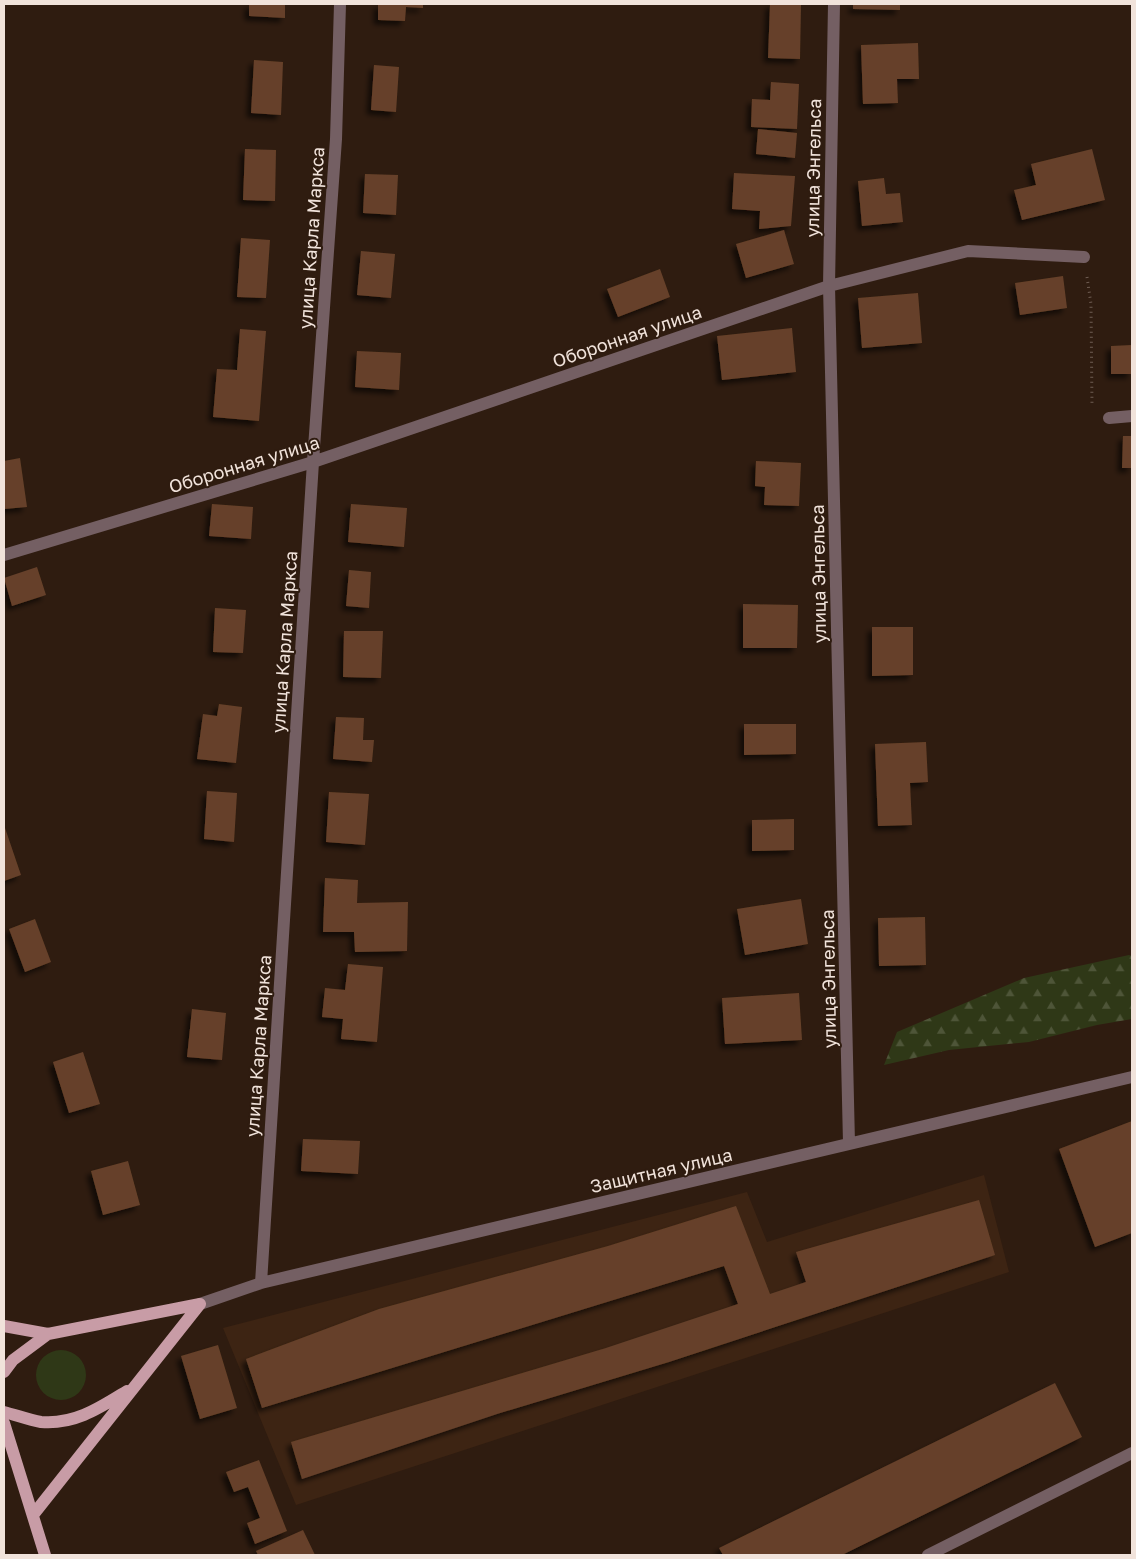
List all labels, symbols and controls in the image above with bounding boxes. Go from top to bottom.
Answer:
street label: улица Энгельса [801,98,825,238]
street label: улица Карла Маркса [294,146,328,330]
street label: Оборонная улица [550,300,704,372]
street label: Оборонная улица [166,431,322,497]
street label: улица Энгельса [806,504,830,644]
street label: улица Карла Маркса [267,550,301,734]
street label: улица Энгельса [816,909,840,1049]
street label: улица Карла Маркса [241,954,275,1138]
street label: Защитная улица [588,1143,734,1197]

